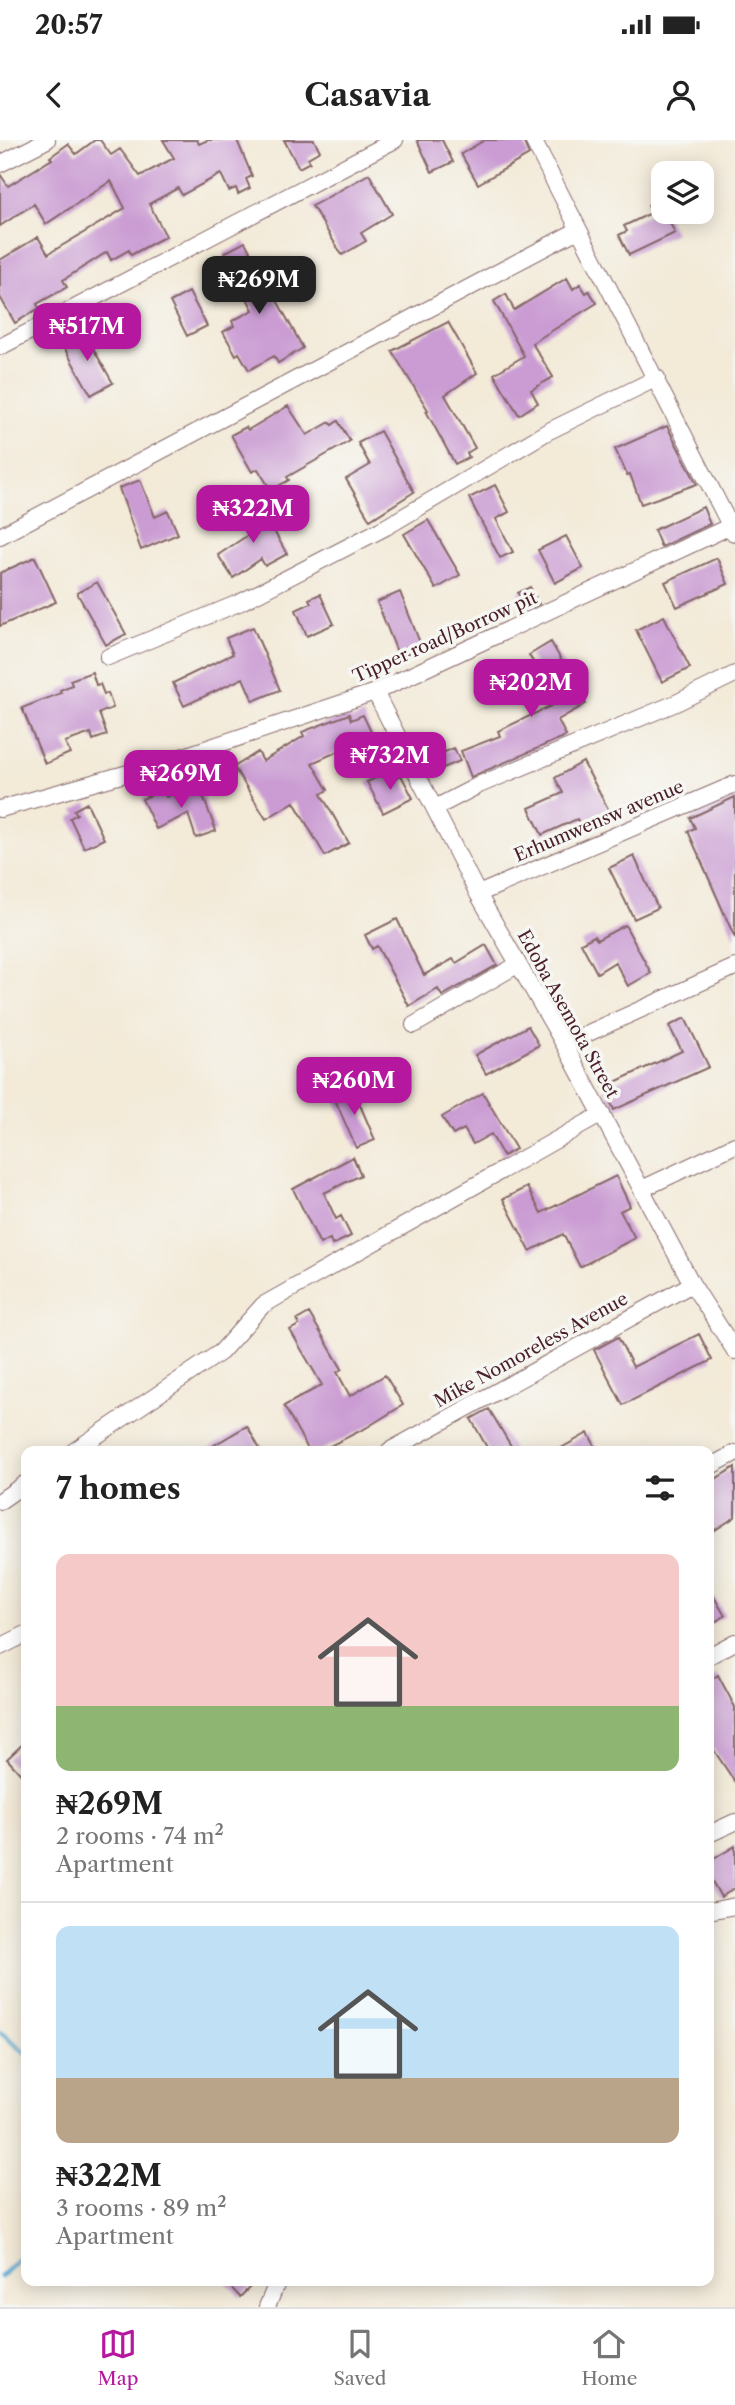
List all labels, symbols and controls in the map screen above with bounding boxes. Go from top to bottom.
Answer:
text: 20:57 [35,9,103,41]
text: Casavia [304,75,431,114]
icon: back [35,76,73,114]
icon: person [662,76,700,114]
map controls [651,161,714,224]
button: layers [651,161,714,224]
pin: ₦269M [210,256,308,316]
text: ₦269M [218,265,300,293]
pin: ₦517M [38,304,136,363]
text: ₦517M [49,312,125,340]
pin: ₦322M [204,486,302,545]
text: ₦322M [212,494,294,522]
street label: Tipper road/Borrow pit [349,586,541,688]
pin: ₦202M [482,660,580,719]
text: ₦202M [490,668,572,696]
pin: ₦732M [341,732,439,792]
text: ₦732M [350,741,430,769]
pin: ₦269M [132,750,230,810]
text: ₦269M [140,759,222,787]
street label: Erhumwensw avenue [511,775,687,867]
street label: Edoba Asemota Street [513,926,624,1103]
pin: ₦260M [305,1058,403,1117]
text: ₦260M [313,1066,396,1094]
street label: Mike Nomoreless Avenue [430,1288,632,1412]
icon: filters [641,1469,679,1507]
text: 7 homes [56,1470,181,1507]
icon: home [305,1599,431,1725]
text: ₦269M [56,1785,163,1822]
text: 2 rooms · 74 m² [56,1822,224,1850]
text: Apartment [56,1850,174,1878]
icon: home [305,1971,431,2097]
text: ₦322M [56,2157,162,2194]
text: 3 rooms · 89 m² [56,2194,227,2222]
text: Apartment [56,2222,174,2250]
tab: Map [98,2325,138,2390]
tab: Saved [334,2325,386,2390]
tab: Home [582,2325,637,2390]

